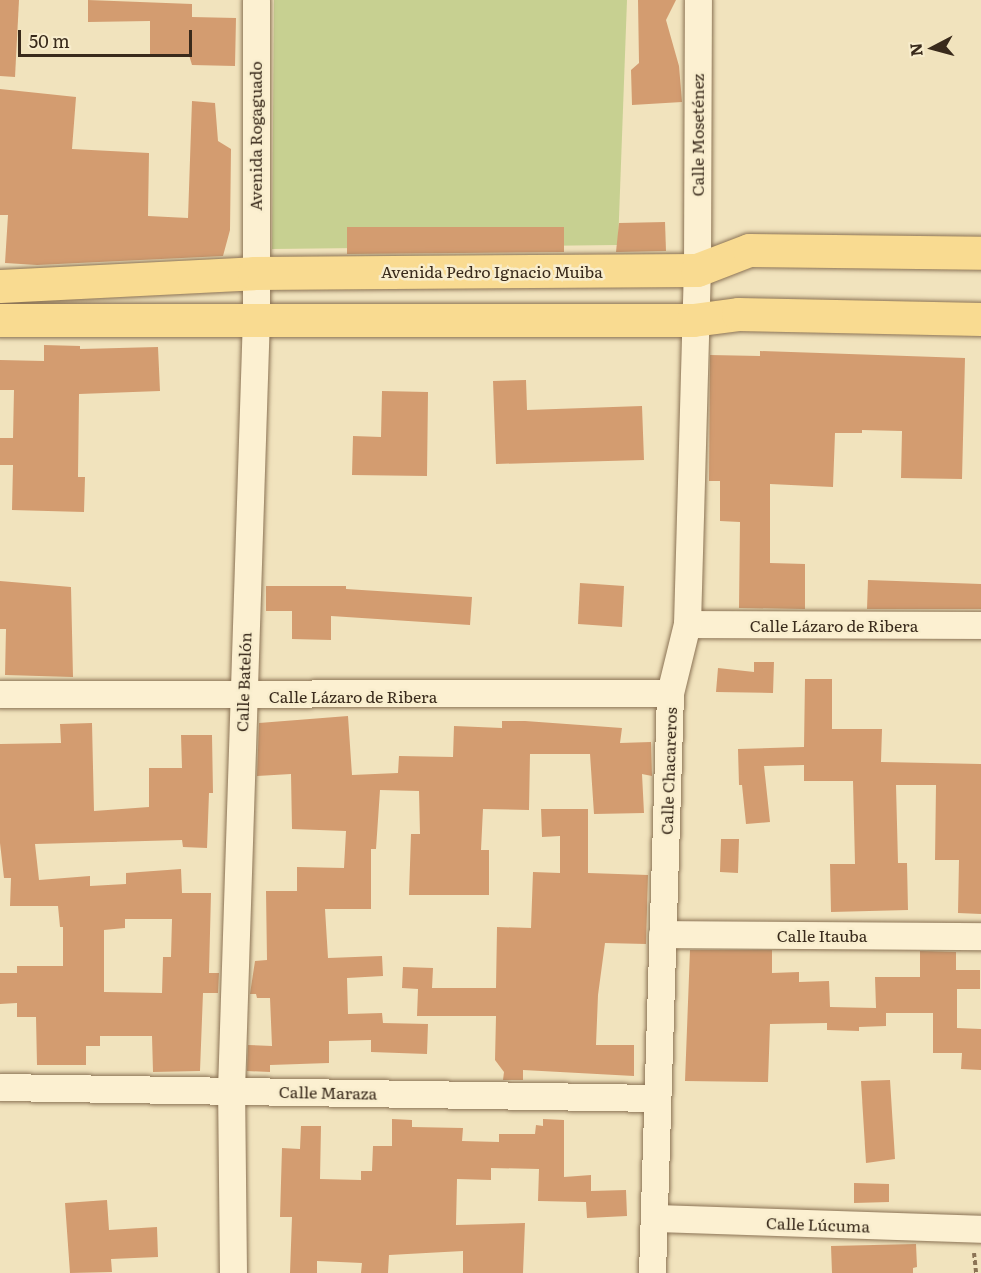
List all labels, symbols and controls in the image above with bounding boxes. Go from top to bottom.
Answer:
scale bar [21,18,195,56]
north arrow [903,18,963,78]
text: 50 m [29,27,70,54]
text: N [902,42,928,58]
street label: Avenida Rogaguado [245,61,265,211]
street label: Calle Moseténez [687,74,707,196]
street label: Avenida Pedro Ignacio Muiba [381,261,603,281]
street label: Calle Lázaro de Ribera [750,615,918,635]
street label: Calle Batelón [232,632,254,732]
street label: Calle Lázaro de Ribera [269,686,437,706]
street label: Calle Chacareros [656,707,680,835]
street label: Calle Itauba [777,925,867,945]
street label: Calle Maraza [279,1082,377,1102]
street label: Calle Lúcuma [766,1213,870,1235]

